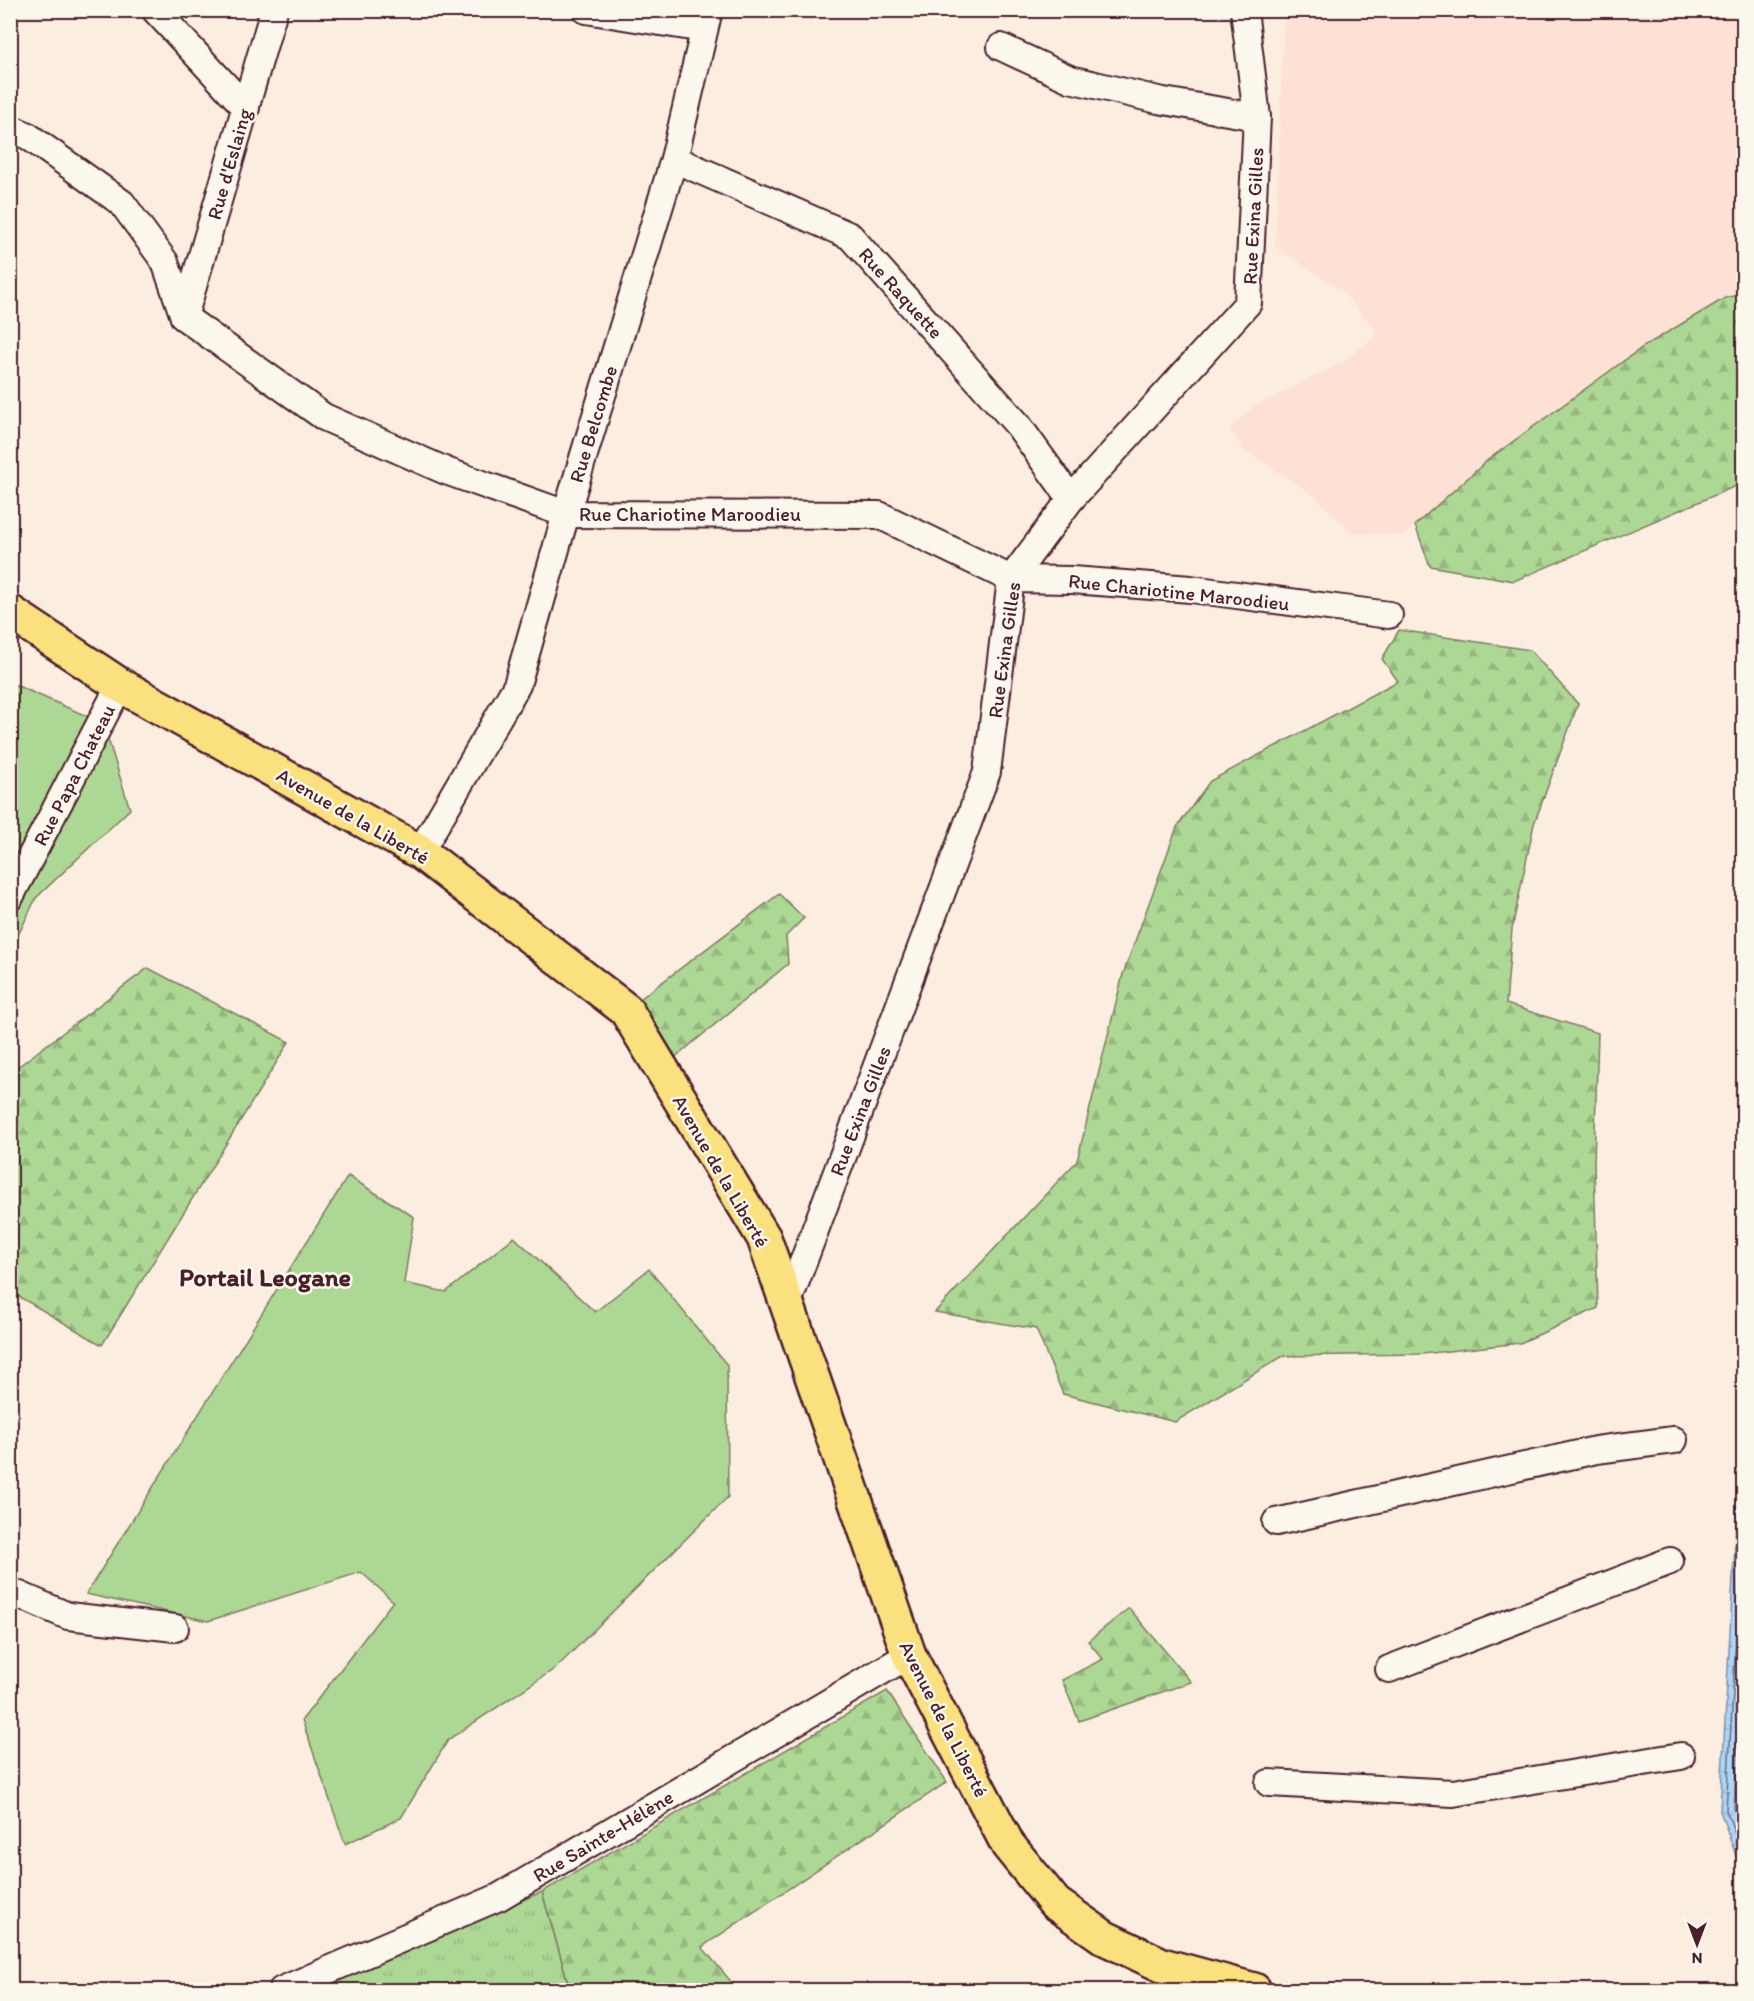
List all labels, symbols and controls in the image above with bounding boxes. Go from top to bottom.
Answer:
street label: Rue d'Eslaing [202,105,257,222]
street label: Rue Exina Gilles [1237,147,1269,285]
street label: Rue Raquette [854,242,948,344]
street label: Rue Belcombe [564,363,622,485]
street label: Rue Chariotine Maroodieu [579,502,801,526]
street label: Rue Chariotine Maroodieu [1067,568,1291,616]
street label: Rue Exina Gilles [983,580,1025,720]
street label: Rue Papa Chateau [28,700,120,850]
street label: Avenue de la Liberté [272,763,434,869]
street label: Rue Exina Gilles [824,1043,896,1179]
street label: Avenue de la Liberté [668,1090,774,1252]
district label: Portail Leogane [179,1261,351,1293]
street label: Avenue de la Liberté [894,1637,994,1801]
street label: Rue Sainte-Hélène [528,1785,678,1887]
north arrow [1667,1914,1727,1974]
text: N [1692,1949,1702,1968]

